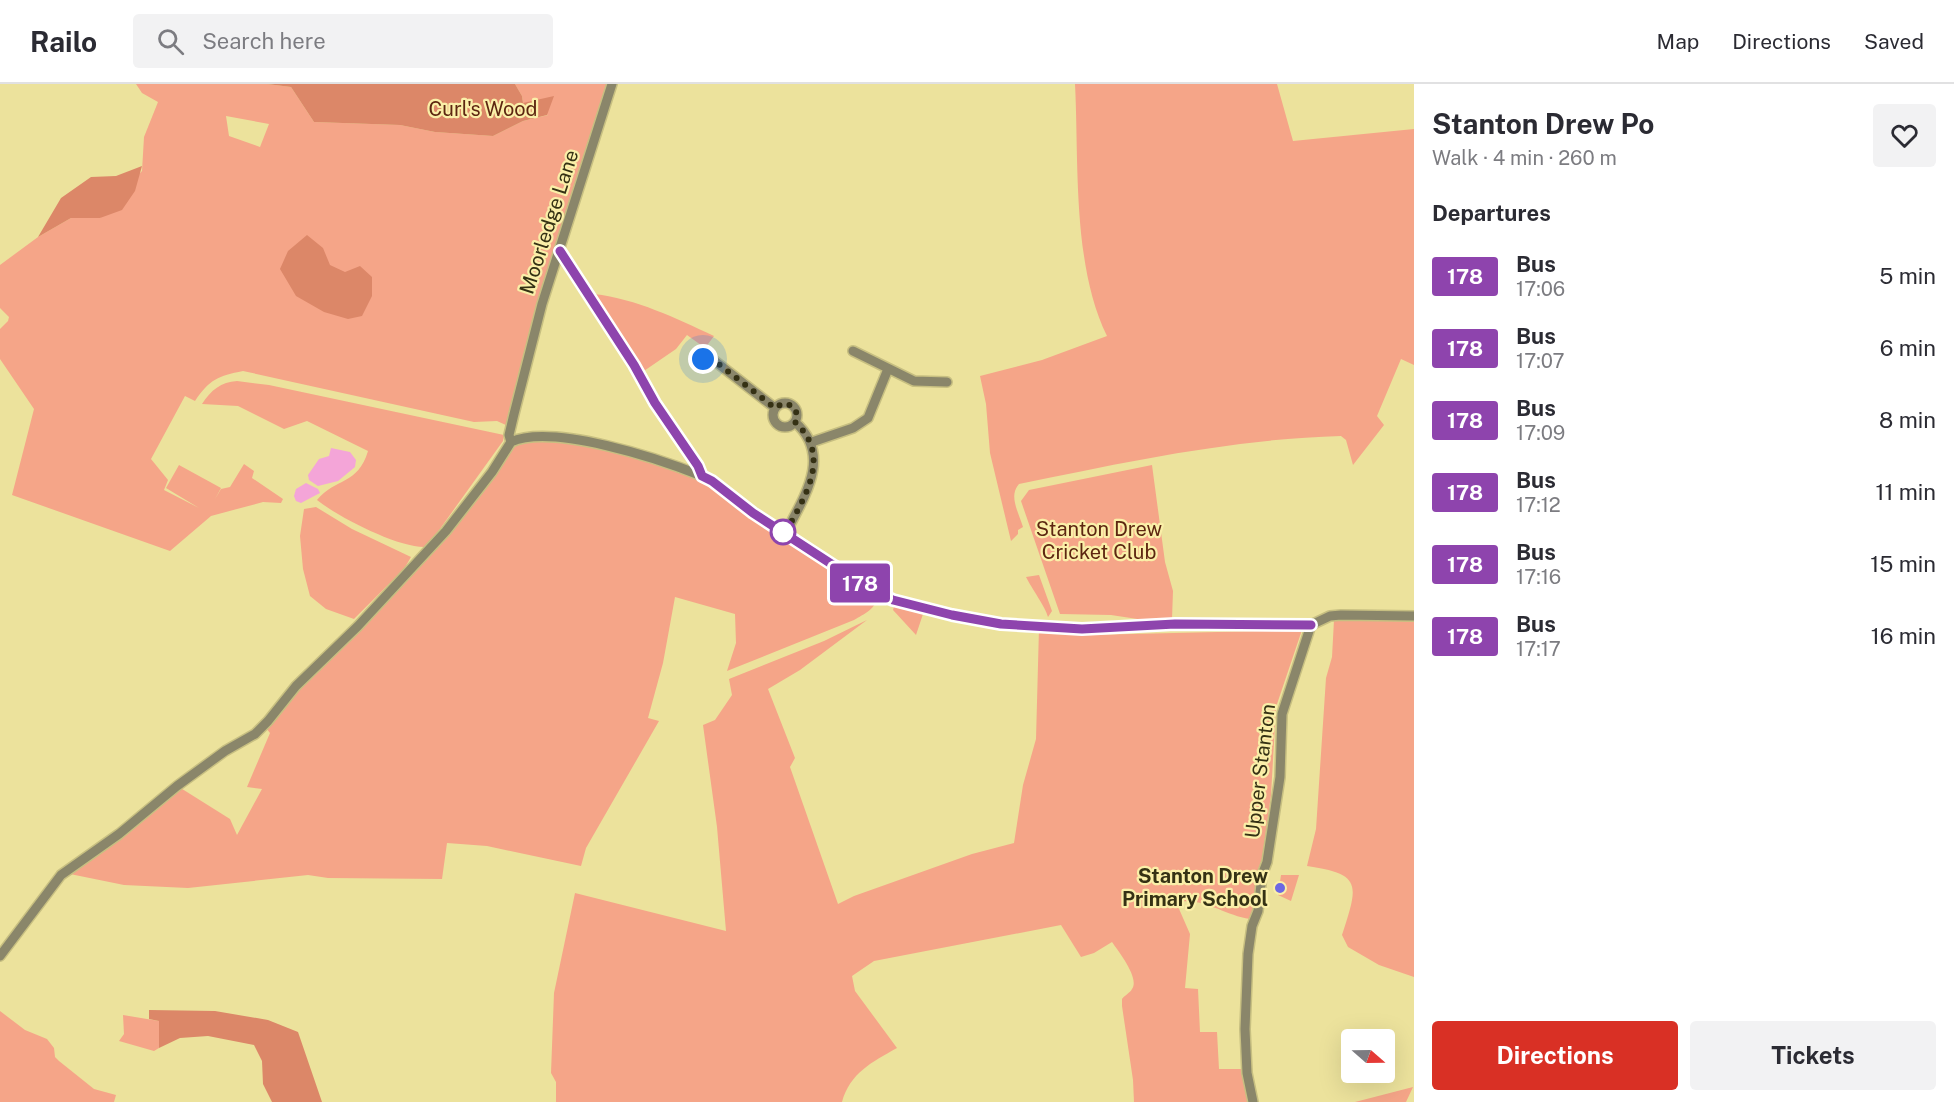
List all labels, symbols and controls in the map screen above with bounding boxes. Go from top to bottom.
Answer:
search box [133,14,553,68]
text: Railo [30,25,97,58]
icon: search [154,25,187,58]
text: Search here [202,28,326,54]
text: Map [1657,29,1699,54]
text: Directions [1732,29,1831,54]
text: Saved [1864,29,1924,54]
park label: Curl's Wood [428,97,538,121]
button: heart [1873,104,1936,167]
text: Stanton Drew Po [1432,107,1654,140]
text: Walk · 4 min · 260 m [1432,146,1617,170]
street label: Moorledge Lane [514,147,584,297]
text: Departures [1432,200,1551,226]
text: Bus [1516,251,1556,277]
text: 5 min [1879,263,1936,289]
text: 178 [1447,264,1483,289]
text: 17:06 [1516,277,1565,301]
text: Bus [1516,323,1556,349]
text: 6 min [1880,335,1936,361]
text: 178 [1447,336,1483,361]
your location [688,344,718,374]
text: 17:07 [1516,349,1565,373]
text: Bus [1516,395,1556,421]
text: 8 min [1879,407,1936,433]
text: 178 [1447,408,1483,433]
text: 17:09 [1516,421,1565,445]
text: Bus [1516,467,1556,493]
text: 11 min [1875,479,1936,505]
text: 178 [1447,480,1483,505]
text: 17:12 [1516,493,1561,517]
park label: Stanton Drew Cricket Club [1036,517,1163,564]
unlabelled marker [770,519,796,545]
text: Bus [1516,539,1556,565]
text: 15 min [1870,551,1936,577]
text: 178 [1447,552,1483,577]
line badge: 178 [826,564,894,602]
text: 17:16 [1516,565,1561,589]
text: 178 [842,571,878,596]
text: Bus [1516,611,1556,637]
text: 16 min [1871,623,1936,649]
text: 178 [1447,624,1483,649]
text: 17:17 [1516,637,1561,661]
street label: Upper Stanton [1240,702,1280,840]
place label: Stanton Drew Primary School [1122,864,1268,911]
marker: Stanton Drew Primary School [1273,881,1287,895]
button: Directions [1432,1021,1678,1090]
button: Tickets [1690,1021,1936,1090]
north arrow [1341,1029,1395,1083]
map controls [1341,1029,1395,1083]

